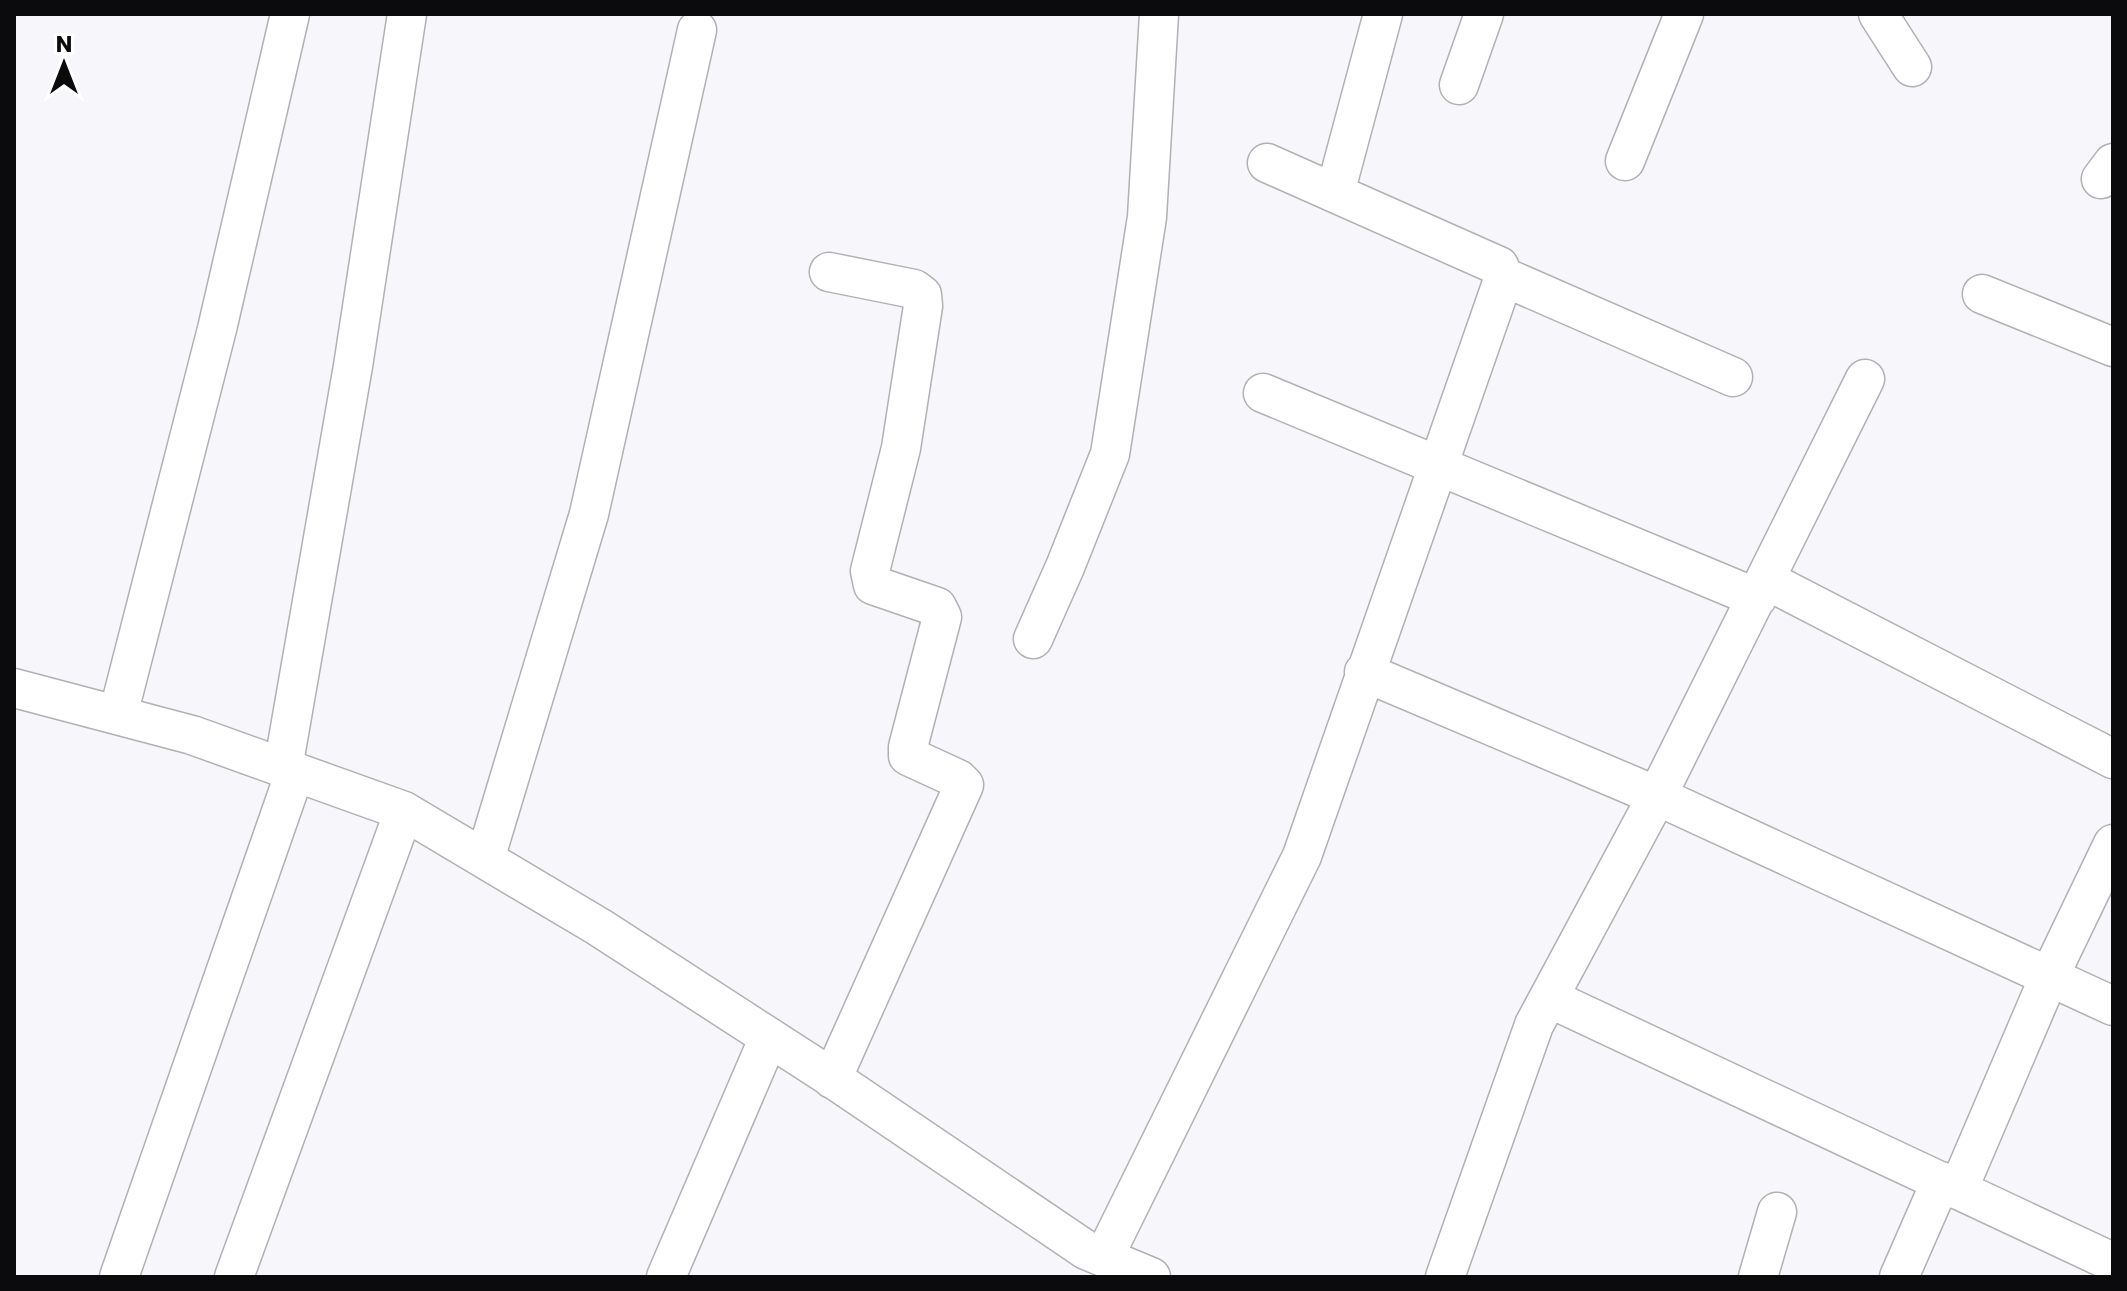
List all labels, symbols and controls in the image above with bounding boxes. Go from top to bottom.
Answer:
north arrow [24,24,104,104]
text: N [56,29,72,60]

